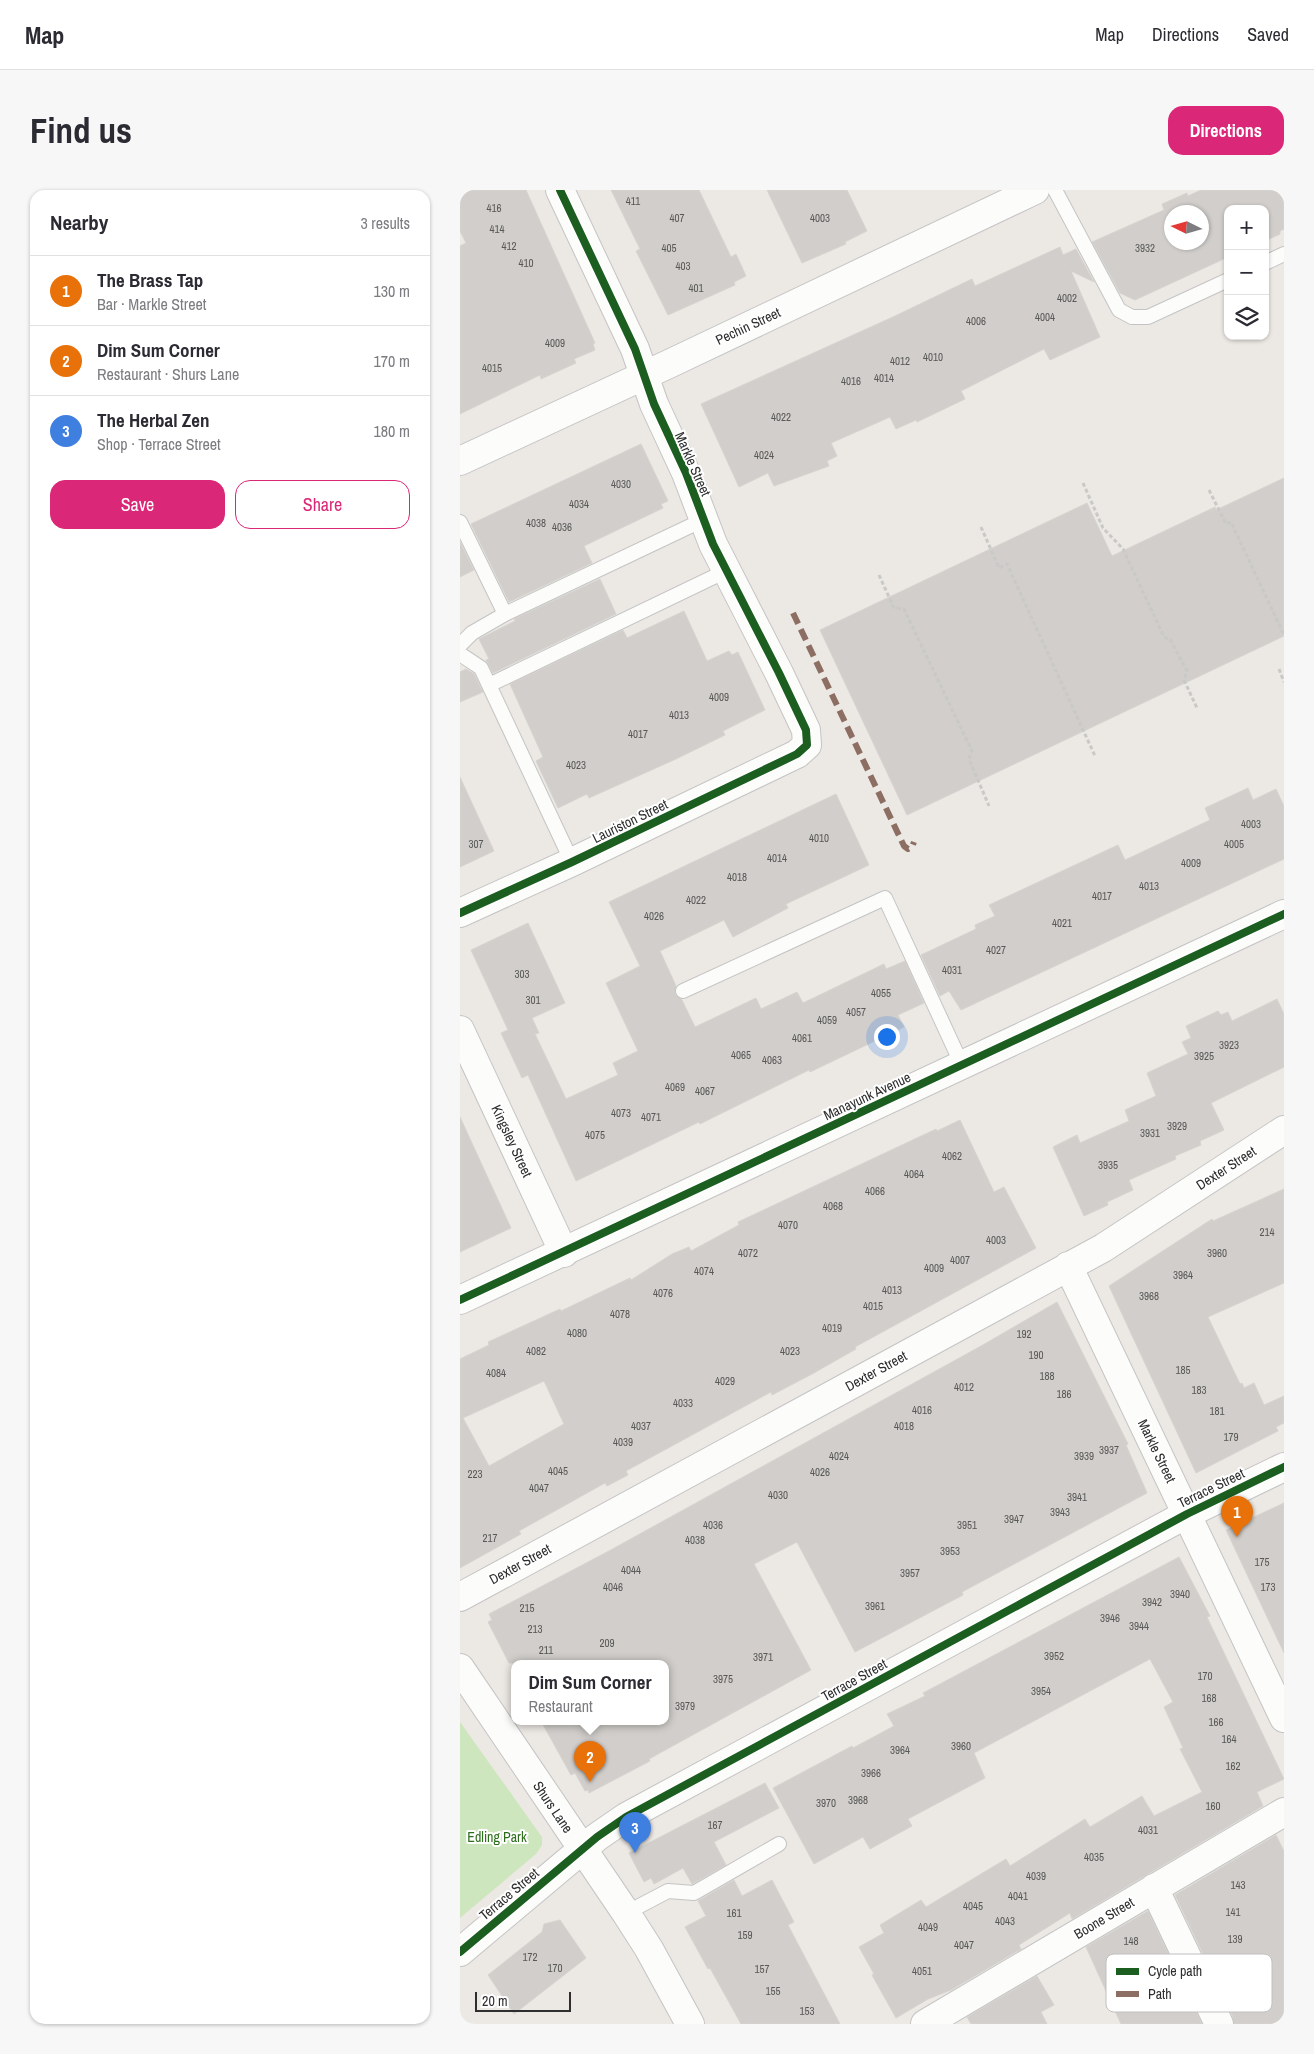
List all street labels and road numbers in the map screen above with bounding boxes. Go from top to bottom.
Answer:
street label: Pechin Street [713,303,783,349]
street label: Markle Street [671,429,715,499]
street label: Lauriston Street [589,795,671,847]
street label: Manayunk Avenue [820,1068,914,1124]
street label: Kingsley Street [487,1102,537,1180]
street label: Dexter Street [1193,1142,1259,1194]
street label: Dexter Street [842,1347,910,1395]
street label: Markle Street [1134,1416,1180,1486]
street label: Terrace Street [1175,1464,1247,1512]
street label: Dexter Street [486,1540,554,1588]
street label: Terrace Street [818,1655,890,1705]
street label: Shurs Lane [529,1778,577,1836]
street label: Terrace Street [476,1864,542,1924]
street label: Boone Street [1071,1893,1137,1943]

